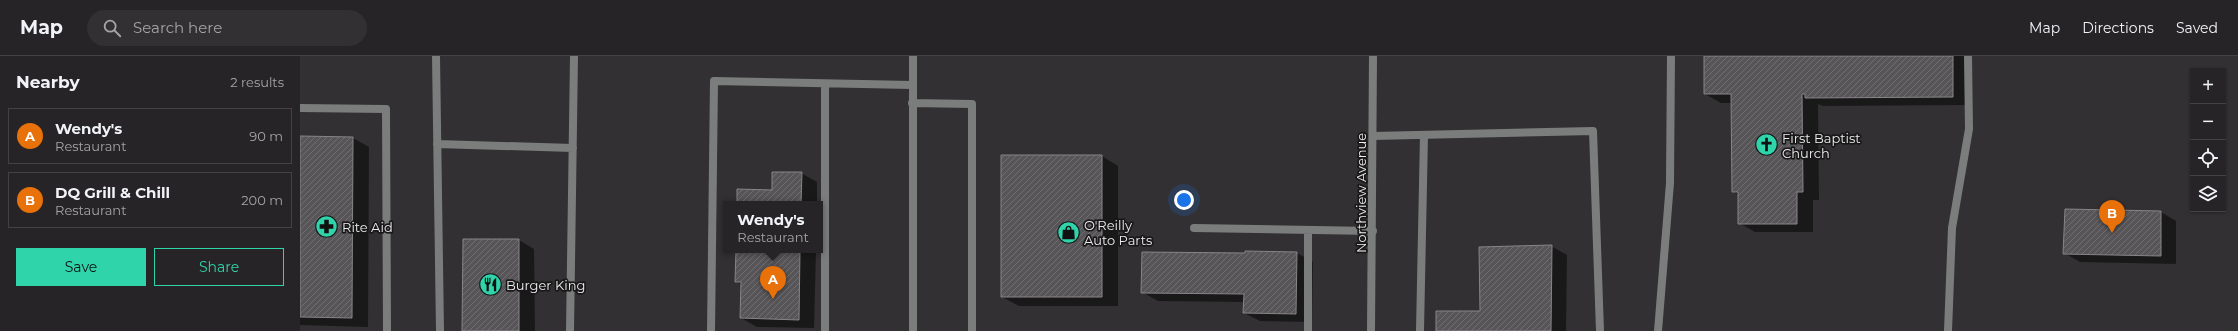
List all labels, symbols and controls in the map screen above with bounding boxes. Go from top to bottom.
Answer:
search box [87,10,367,46]
text: Map [20,16,63,39]
icon: search [101,17,123,39]
text: Search here [133,18,222,37]
text: Map [2029,19,2060,37]
text: Directions [2082,19,2154,37]
text: Saved [2176,19,2218,37]
map controls [2190,68,2226,212]
button: + [2190,68,2226,104]
text: Nearby [16,72,80,92]
text: 2 results [230,74,284,90]
button: − [2190,104,2226,140]
text: Wendy's [55,119,122,138]
text: A [25,128,35,144]
text: 90 m [249,128,283,144]
place label: First Baptist Church [1782,130,1861,161]
church icon: First Baptist Church [1754,132,1780,158]
street label: Northview Avenue [1353,133,1369,253]
text: Restaurant [55,138,126,154]
button: locate [2190,140,2226,176]
button: layers [2190,176,2226,212]
text: DQ Grill & Chill [55,183,170,202]
your location [1174,190,1194,210]
text: B [25,192,35,208]
text: 200 m [241,192,283,208]
pin: B [2099,200,2125,233]
popup [723,201,823,253]
text: Restaurant [55,202,126,218]
text: Wendy's [737,210,805,229]
pharmacy icon: Rite Aid [313,214,339,240]
place label: O'Reilly Auto Parts [1084,217,1152,248]
place label: Rite Aid [342,219,393,235]
shop icon: O'Reilly Auto Parts [1056,219,1082,245]
text: Restaurant [737,229,809,245]
button: Save [16,248,146,286]
button: Share [154,248,284,286]
pin: A [760,266,786,299]
restaurant icon: Burger King [478,272,504,298]
place label: Burger King [506,277,585,293]

